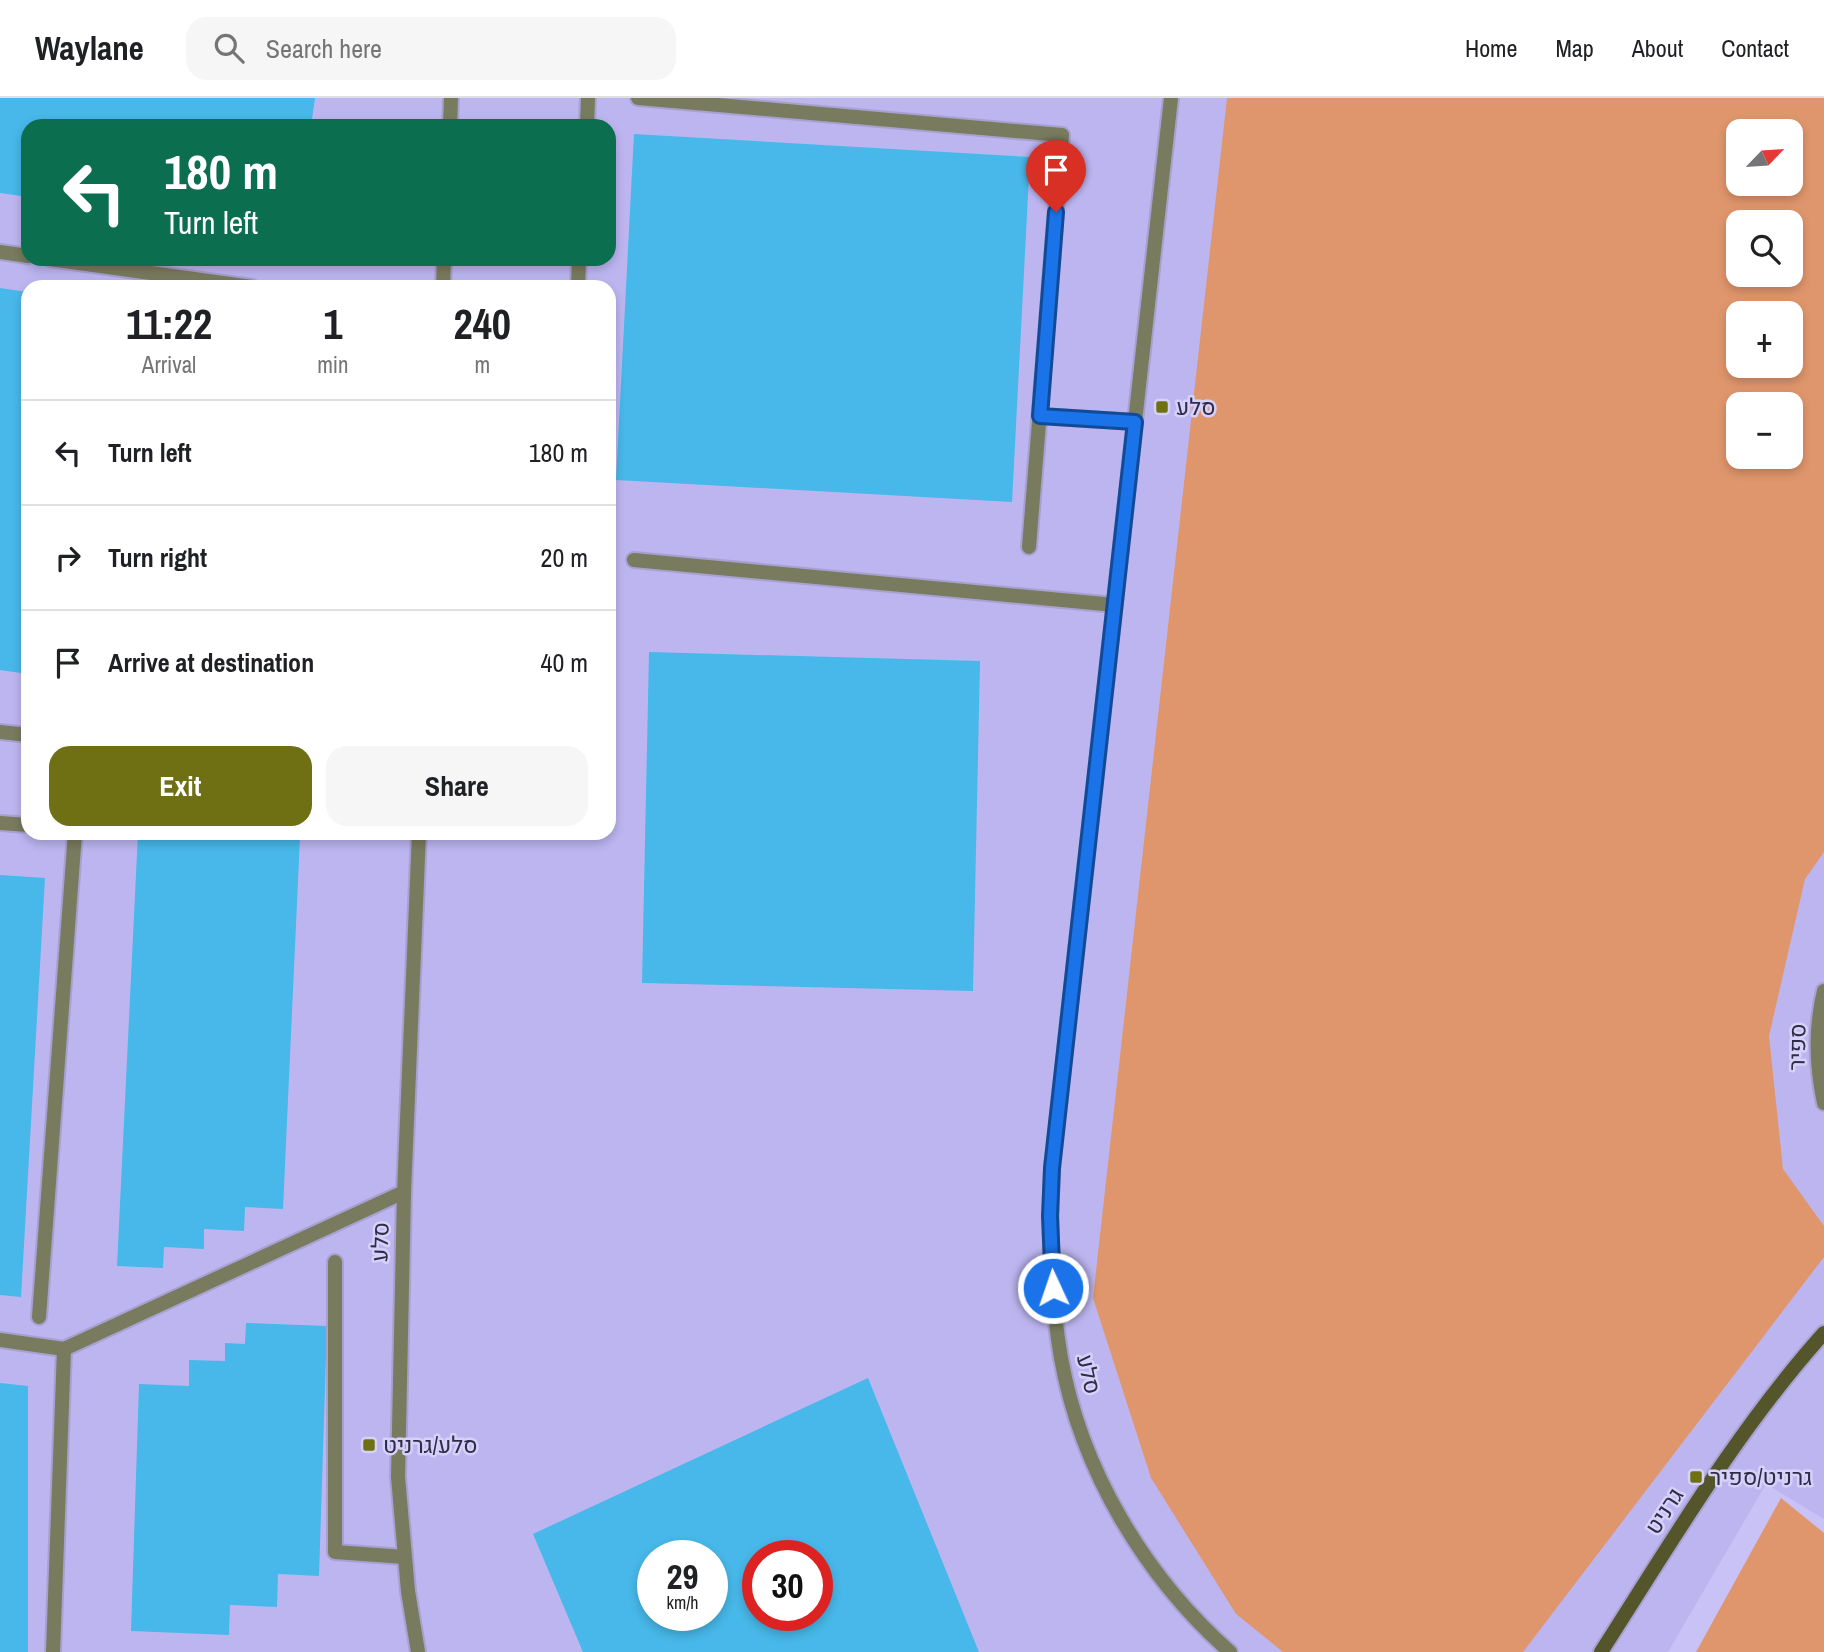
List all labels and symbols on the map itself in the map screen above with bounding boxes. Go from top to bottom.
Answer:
north arrow [1726,119,1802,196]
pin [1026,140,1086,212]
place label: סלע [1176,391,1216,422]
marker: סלע [1154,399,1170,415]
street label: ספיר [1781,1023,1812,1071]
street label: סלע [363,1222,396,1262]
position arrow [1016,1251,1090,1325]
street label: סלע [1070,1351,1109,1397]
place label: סלע/גרניט [383,1429,478,1460]
marker: סלע/גרניט [361,1437,377,1453]
place label: גרניט/ספיר [1710,1461,1812,1492]
marker: גרניט/ספיר [1688,1469,1704,1485]
street label: גרניט [1637,1481,1690,1540]
speed limit sign: 30 [742,1540,833,1631]

